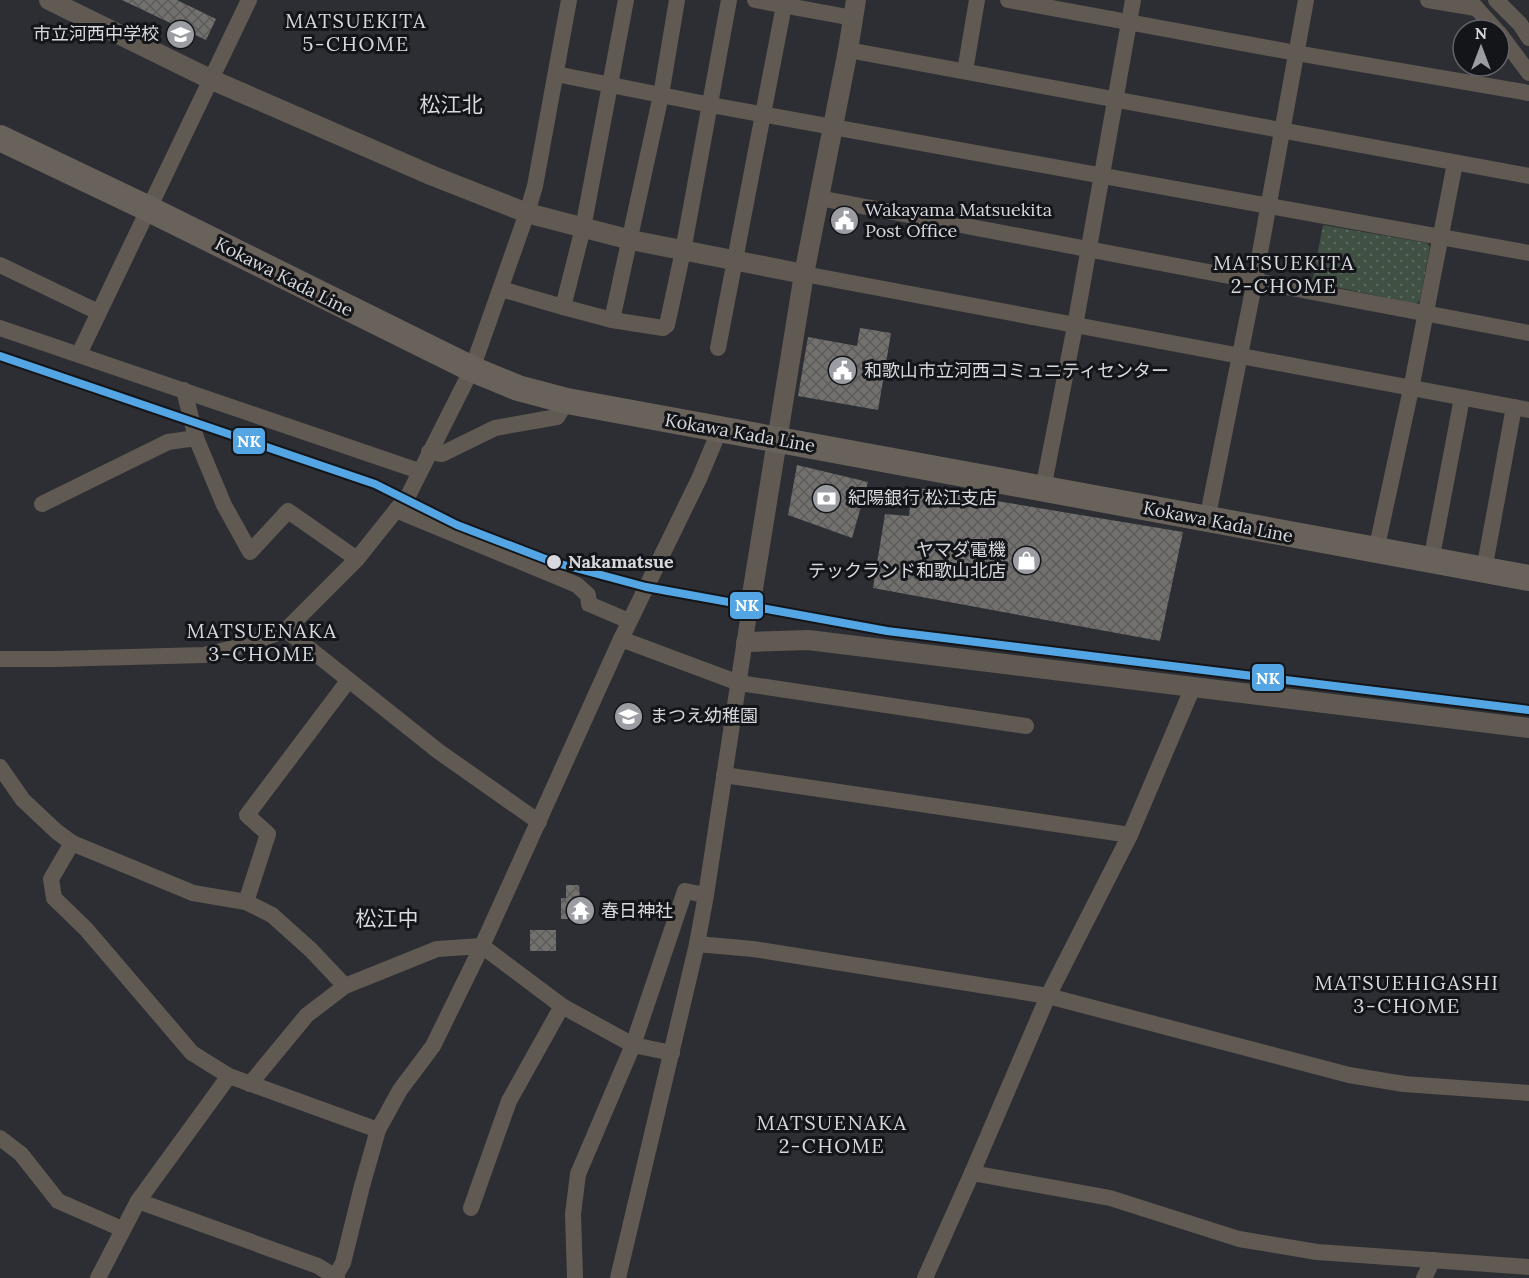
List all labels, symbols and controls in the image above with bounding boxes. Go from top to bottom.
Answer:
district label: MATSUEKITA 5-CHOME [285,8,427,56]
school or university icon: 市立河西中学校 [164,18,196,50]
north arrow [1451,18,1511,78]
place label: 市立河西中学校 [33,22,159,45]
text: N [1475,23,1487,43]
district label: 松江北 [420,91,483,118]
place label: Wakayama Matsuekita Post Office [865,198,1052,242]
public building icon: Wakayama Matsuekita Post Office [828,204,860,236]
street label: Kokawa Kada Line [211,232,357,321]
district label: MATSUEKITA 2-CHOME [1213,250,1355,298]
public building icon: 和歌山市立河西コミュニティセンター [827,355,859,387]
place label: 和歌山市立河西コミュニティセンター [864,359,1169,382]
street label: Kokawa Kada Line [663,408,817,457]
line badge: NK [232,427,266,455]
text: NK [237,431,261,451]
bank icon: 紀陽銀行 松江支店 [811,482,843,514]
place label: 紀陽銀行 松江支店 [848,486,997,509]
street label: Kokawa Kada Line [1141,496,1295,547]
place label: ヤマダ電機 テックランド和歌山北店 [808,538,1006,582]
shop icon: ヤマダ電機 テックランド和歌山北店 [1011,544,1043,576]
place label: Nakamatsue [568,550,674,573]
marker: Nakamatsue [545,553,563,571]
line badge: NK [729,591,764,620]
text: NK [735,595,759,615]
district label: MATSUENAKA 3-CHOME [187,618,337,666]
line badge: NK [1251,663,1285,692]
text: NK [1256,668,1280,688]
school or university icon: まつえ幼稚園 [613,700,645,732]
place label: まつえ幼稚園 [650,704,758,727]
temple icon: 春日神社 [564,895,596,927]
place label: 春日神社 [601,899,673,922]
district label: 松江中 [356,905,419,932]
district label: MATSUEHIGASHI 3-CHOME [1314,970,1500,1018]
district label: MATSUENAKA 2-CHOME [757,1110,907,1158]

